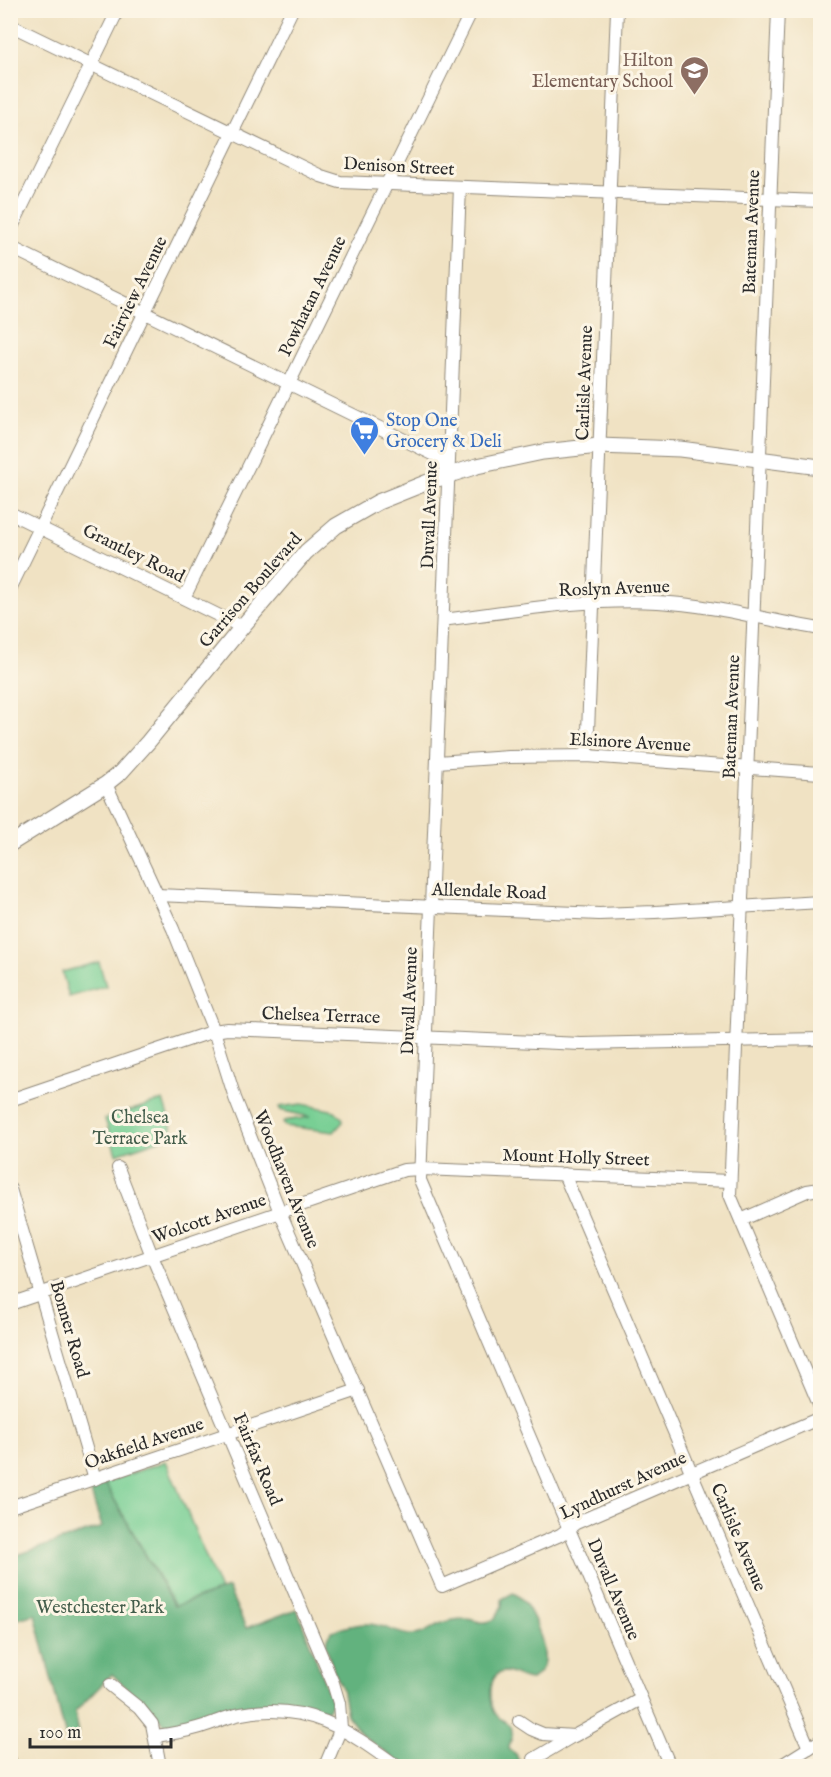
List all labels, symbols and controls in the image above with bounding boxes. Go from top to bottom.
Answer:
place label: Hilton Elementary School [532,50,673,94]
school or university icon: Hilton Elementary School [678,54,710,96]
street label: Denison Street [343,153,455,182]
street label: Bateman Avenue [739,170,766,295]
street label: Fairview Avenue [99,233,173,353]
street label: Powhatan Avenue [274,233,352,361]
street label: Carlisle Avenue [572,325,599,441]
place label: Stop One Grocery & Deli [386,410,502,454]
supermarket icon: Stop One Grocery & Deli [349,414,381,456]
street label: Duvall Avenue [417,461,444,570]
street label: Grantley Road [78,520,189,589]
street label: Garrison Boulevard [195,528,308,653]
street label: Roslyn Avenue [558,576,670,603]
street label: Bateman Avenue [719,655,746,780]
street label: Elsinore Avenue [569,729,691,758]
street label: Allendale Road [430,879,547,906]
street label: Duvall Avenue [397,947,424,1056]
street label: Chelsea Terrace [261,1003,381,1030]
park label: Chelsea Terrace Park [93,1107,188,1151]
street label: Woodhaven Avenue [247,1107,324,1252]
street label: Mount Holly Street [502,1144,650,1173]
street label: Wolcott Avenue [149,1189,270,1250]
street label: Bonner Road [44,1278,94,1381]
street label: Fairfax Road [227,1410,287,1510]
street label: Oakfield Avenue [82,1413,207,1476]
street label: Lyndhurst Avenue [557,1447,691,1526]
street label: Carlisle Avenue [704,1480,771,1595]
street label: Duvall Avenue [581,1535,644,1644]
park label: Westchester Park [36,1597,164,1620]
scale bar [30,1711,171,1749]
text: 100 m [39,1722,81,1745]

